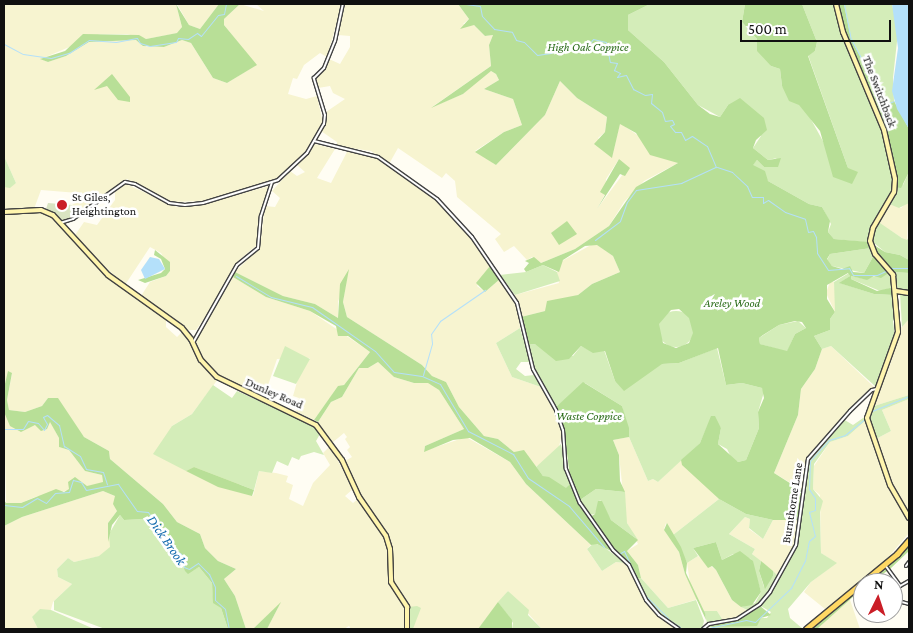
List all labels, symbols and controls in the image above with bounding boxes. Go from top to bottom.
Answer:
scale bar [743,10,894,42]
text: 500 m [748,21,787,37]
park label: High Oak Coppice [547,41,629,55]
street label: The Switchback [859,54,899,130]
place label: St Giles, Heightington [72,191,136,219]
marker: St Giles, Heightington [56,199,68,211]
park label: Areley Wood [704,297,760,311]
street label: Dunley Road [243,375,305,413]
park label: Waste Coppice [556,410,622,424]
street label: Burnthorne Lane [780,462,806,544]
water label: Dick Brook [144,512,190,568]
north arrow [853,573,903,623]
text: N [874,576,884,592]

